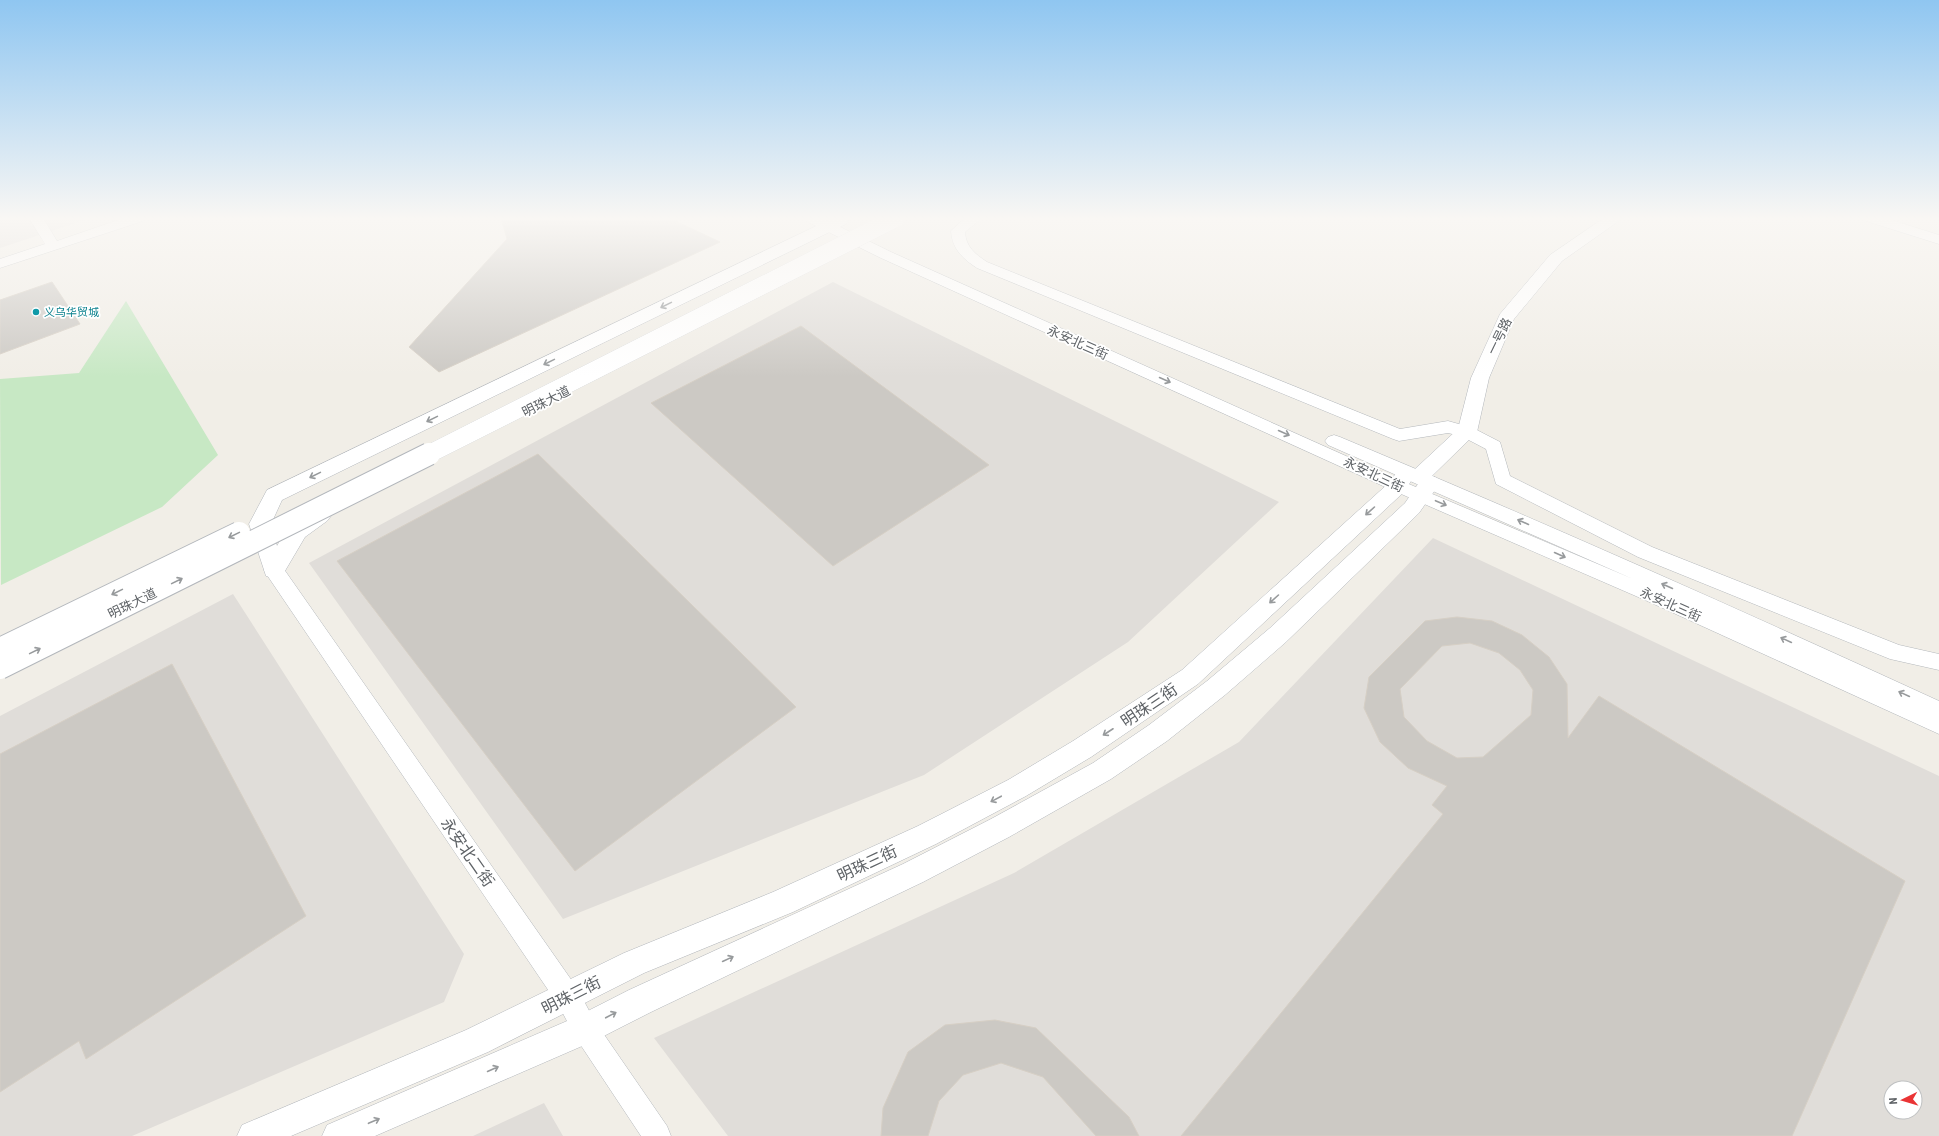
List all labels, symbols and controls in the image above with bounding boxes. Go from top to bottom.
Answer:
one-way arrow [660,302,672,310]
place label: 义乌华贸城 [44,306,99,319]
marker: 义乌华贸城 [31,307,41,317]
street label: 一号路 [1484,315,1515,357]
street label: 永安北三街 [1045,322,1111,363]
one-way arrow [544,359,556,366]
one-way arrow [1159,377,1171,384]
street label: 明珠大道 [520,383,573,420]
one-way arrow [427,416,439,423]
one-way arrow [1277,430,1289,437]
street label: 永安北三街 [1341,454,1406,495]
one-way arrow [309,472,321,479]
one-way arrow [1434,500,1446,507]
one-way arrow [1365,506,1375,516]
one-way arrow [1517,518,1529,525]
one-way arrow [228,532,240,539]
one-way arrow [1554,552,1566,559]
one-way arrow [170,576,182,584]
one-way arrow [1662,582,1674,589]
street label: 永安北三街 [1638,584,1704,625]
street label: 明珠大道 [106,585,159,622]
one-way arrow [111,589,123,596]
one-way arrow [1269,594,1279,603]
one-way arrow [1780,636,1792,643]
one-way arrow [29,646,41,654]
street label: 明珠三街 [1117,680,1181,731]
one-way arrow [1898,690,1910,697]
one-way arrow [1103,728,1114,736]
one-way arrow [990,796,1002,803]
street label: 永安北二街 [437,814,498,891]
street label: 明珠三街 [834,841,900,886]
one-way arrow [722,955,734,962]
street label: 明珠三街 [538,972,604,1018]
one-way arrow [605,1011,617,1019]
one-way arrow [487,1065,499,1073]
north arrow [1883,1080,1923,1120]
text: N [1887,1097,1900,1105]
one-way arrow [367,1117,379,1124]

